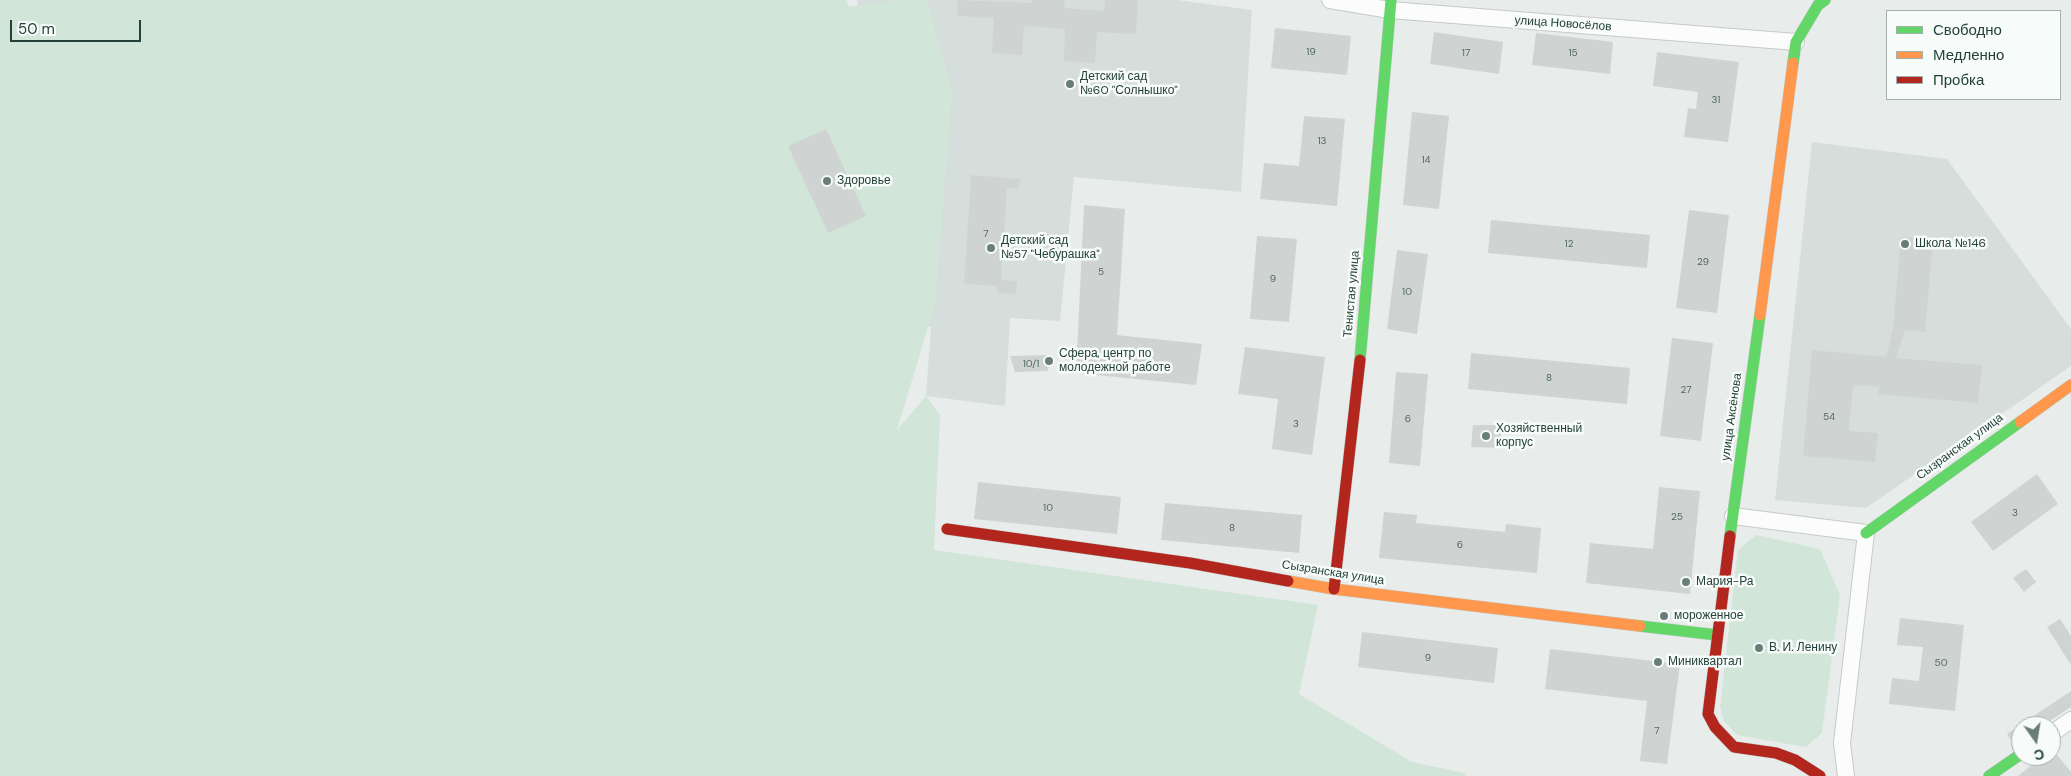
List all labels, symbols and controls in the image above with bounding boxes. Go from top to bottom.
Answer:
scale bar [12,10,144,42]
legend [1886,10,2061,100]
street label: улица Новосёлов [1514,13,1612,35]
text: 50 m [18,19,55,39]
text: Свободно [1933,20,2002,40]
text: Медленно [1933,45,2004,65]
house number: 19 [1306,46,1316,58]
house number: 17 [1462,47,1470,59]
house number: 15 [1568,47,1578,59]
place label: Детский сад №60 "Солнышко" [1080,70,1178,98]
text: Пробка [1933,70,1984,90]
marker: Детский сад №60 "Солнышко" [1064,78,1076,90]
house number: 31 [1712,94,1720,106]
house number: 13 [1317,135,1327,147]
house number: 14 [1421,154,1431,166]
place label: Здоровье [837,174,891,188]
marker: Здоровье [821,175,833,187]
house number: 7 [983,228,989,240]
place label: Детский сад №57 "Чебурашка" [1001,234,1100,262]
place label: Школа №146 [1915,237,1986,251]
house number: 12 [1565,238,1573,250]
marker: Школа №146 [1899,238,1911,250]
marker: Детский сад №57 "Чебурашка" [985,242,997,254]
street label: Тенистая улица [1341,250,1363,338]
house number: 29 [1697,256,1709,268]
house number: 5 [1098,266,1104,278]
house number: 9 [1270,273,1276,285]
house number: 10 [1402,286,1412,298]
place label: Сфера, центр по молодежной работе [1059,347,1171,375]
marker: Сфера, центр по молодежной работе [1043,355,1055,367]
house number: 10/1 [1023,358,1039,370]
house number: 8 [1546,372,1552,384]
street label: улица Аксёнова [1719,372,1745,462]
house number: 27 [1681,384,1691,396]
house number: 54 [1823,411,1835,423]
street label: Сызранская улица [1914,411,2006,483]
house number: 6 [1405,413,1411,425]
house number: 3 [1293,418,1299,430]
place label: Хозяйственный корпус [1496,422,1582,450]
marker: Хозяйственный корпус [1480,430,1492,442]
house number: 10 [1043,502,1053,514]
house number: 3 [2012,507,2018,519]
house number: 25 [1671,511,1683,523]
house number: 8 [1229,522,1235,534]
house number: 6 [1457,539,1463,551]
street label: Сызранская улица [1281,558,1385,588]
place label: Мария-Ра [1696,575,1753,589]
marker: Мария-Ра [1680,576,1692,588]
place label: мороженное [1674,609,1743,623]
marker: мороженное [1658,610,1670,622]
place label: В. И. Ленину [1769,641,1837,655]
marker: В. И. Ленину [1753,642,1765,654]
house number: 9 [1425,652,1431,664]
place label: Миниквартал [1668,655,1742,669]
marker: Миниквартал [1652,656,1664,668]
house number: 50 [1935,657,1947,669]
north arrow [2011,716,2061,766]
house number: 7 [1654,725,1660,737]
text: С [2032,745,2046,765]

